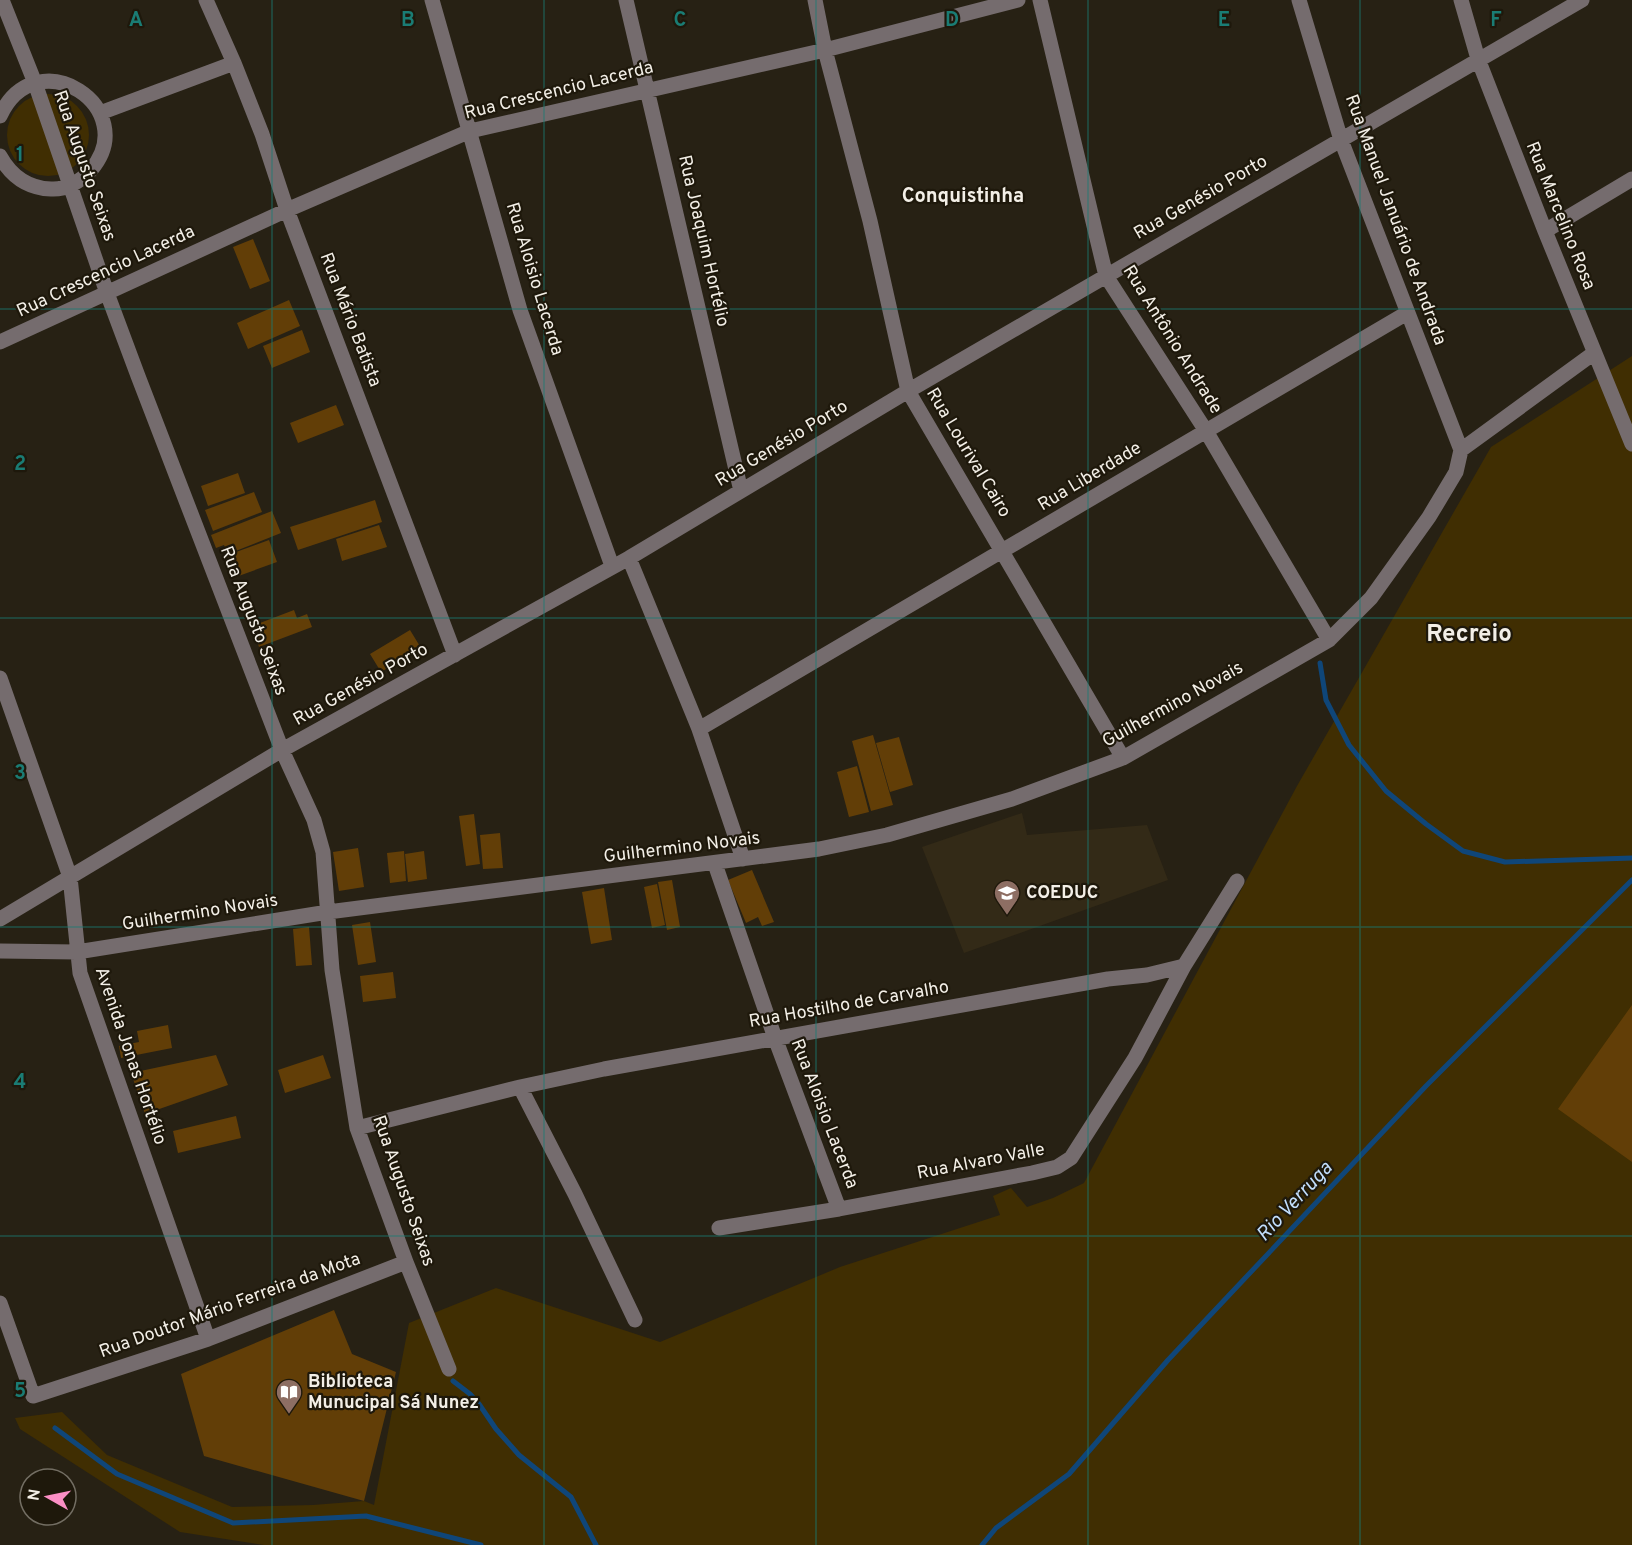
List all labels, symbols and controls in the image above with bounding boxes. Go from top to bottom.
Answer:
text: A [129,8,143,34]
text: B [401,8,415,34]
text: C [674,8,686,34]
text: D [945,8,959,34]
text: E [1218,8,1230,34]
text: F [1490,8,1502,34]
street label: Rua Crescencio Lacerda [462,56,656,126]
street label: Rua Augusto Seixas [47,88,121,244]
street label: Rua Manuel Januário de Andrada [1339,91,1451,349]
street label: Rua Marcelino Rosa [1520,139,1600,293]
text: 1 [16,143,24,169]
street label: Rua Genésio Porto [1130,150,1272,246]
street label: Rua Joaquim Hortélio [672,153,734,329]
district label: Conquistinha [902,184,1024,210]
street label: Rua Aloisio Lacerda [500,200,568,358]
street label: Rua Crescencio Lacerda [13,221,199,323]
street label: Rua Mário Batista [314,250,386,390]
street label: Rua Antônio Andrade [1117,261,1227,419]
street label: Rua Lourival Cairo [920,384,1016,522]
street label: Rua Genésio Porto [712,395,852,493]
street label: Rua Liberdade [1034,437,1146,517]
text: 2 [14,452,26,478]
street label: Rua Augusto Seixas [214,543,292,699]
district label: Recreio [1426,620,1512,650]
street label: Rua Genésio Porto [290,638,432,732]
street label: Guilhermino Novais [1099,657,1247,753]
text: 3 [14,761,26,787]
street label: Guilhermino Novais [602,827,762,869]
school or university icon: COEDUC [992,878,1022,916]
place label: COEDUC [1026,882,1098,905]
street label: Guilhermino Novais [120,889,280,937]
street label: Avenida Jonas Hortélio [89,964,171,1148]
street label: Rua Hostilho de Carvalho [747,976,951,1034]
street label: Rua Aloisio Lacerda [785,1036,863,1192]
text: 4 [14,1070,26,1096]
street label: Rua Augusto Seixas [366,1113,440,1269]
street label: Rua Alvaro Valle [915,1138,1047,1186]
water label: Rio Verruga [1251,1156,1339,1248]
street label: Rua Doutor Mário Ferreira da Mota [96,1248,364,1364]
place label: Biblioteca Munucipal Sá Nunez [308,1371,479,1415]
library icon: Biblioteca Munucipal Sá Nunez [274,1377,304,1415]
text: 5 [14,1379,26,1405]
north arrow [18,1467,78,1527]
text: N [24,1488,46,1502]

